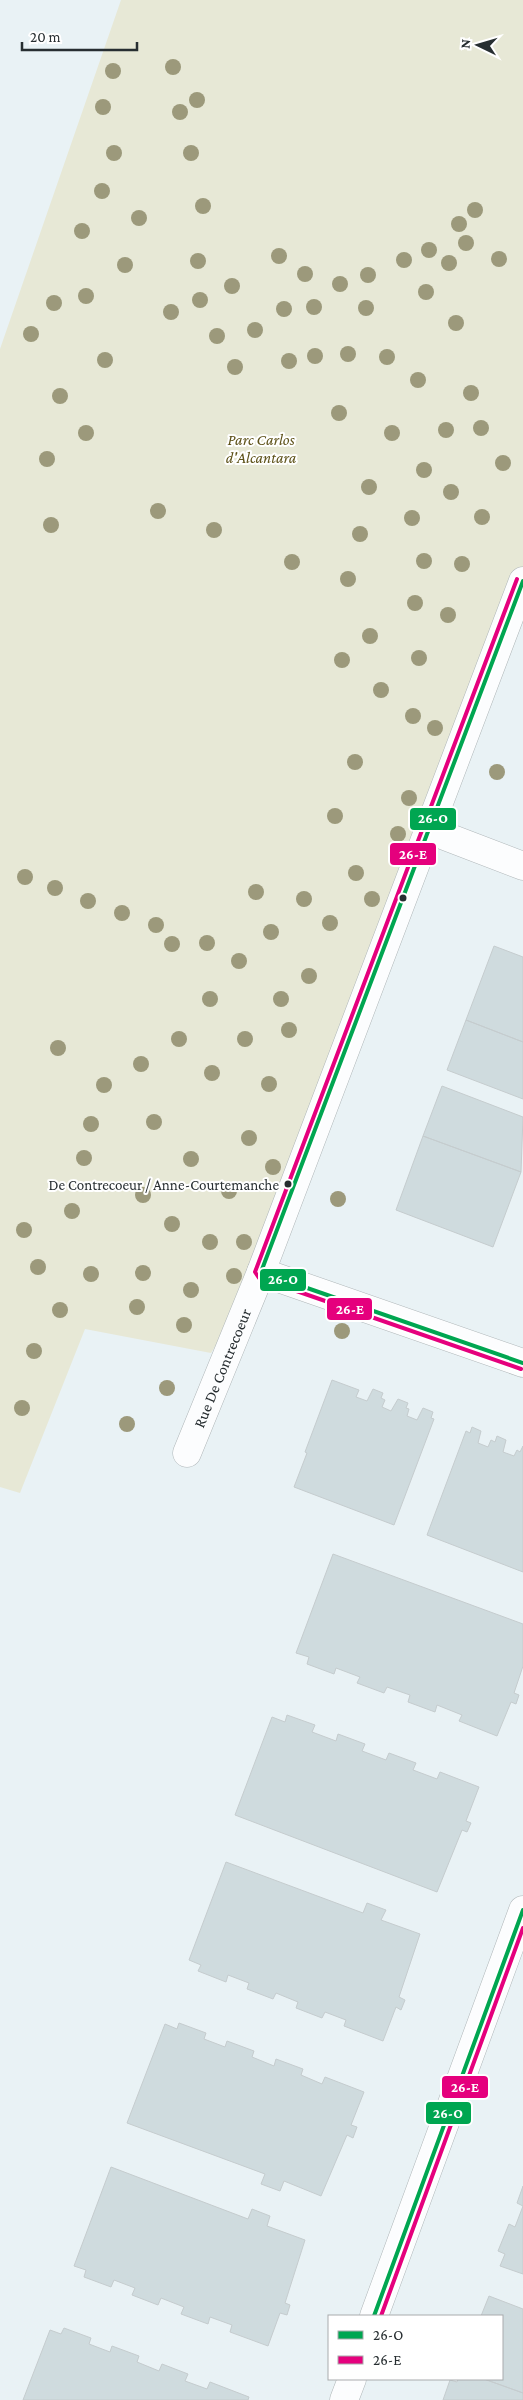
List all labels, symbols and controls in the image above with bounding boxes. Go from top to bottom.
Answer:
scale bar [22,20,138,52]
north arrow [453,20,503,70]
text: 20 m [30,29,61,45]
text: N [457,38,473,49]
park label: Parc Carlos d'Alcantara [226,431,297,466]
line badge: 26-O [409,807,457,831]
text: 26-O [418,810,448,826]
line badge: 26-E [389,842,437,866]
text: 26-E [399,846,427,862]
unlabelled marker [398,893,408,903]
place label: De Contrecoeur / Anne-Courtemanche [49,1177,279,1193]
marker: De Contrecoeur / Anne-Courtemanche [283,1179,293,1189]
line badge: 26-O [259,1268,307,1292]
text: 26-O [268,1271,298,1287]
line badge: 26-E [326,1297,373,1321]
text: 26-E [336,1301,364,1317]
street label: Rue De Contrecoeur [190,1306,254,1430]
line badge: 26-E [441,2075,489,2099]
text: 26-E [451,2079,479,2095]
line badge: 26-O [425,2101,472,2125]
text: 26-O [433,2105,463,2121]
legend [328,2315,503,2380]
text: 26-O [373,2327,403,2343]
text: 26-E [373,2352,401,2368]

